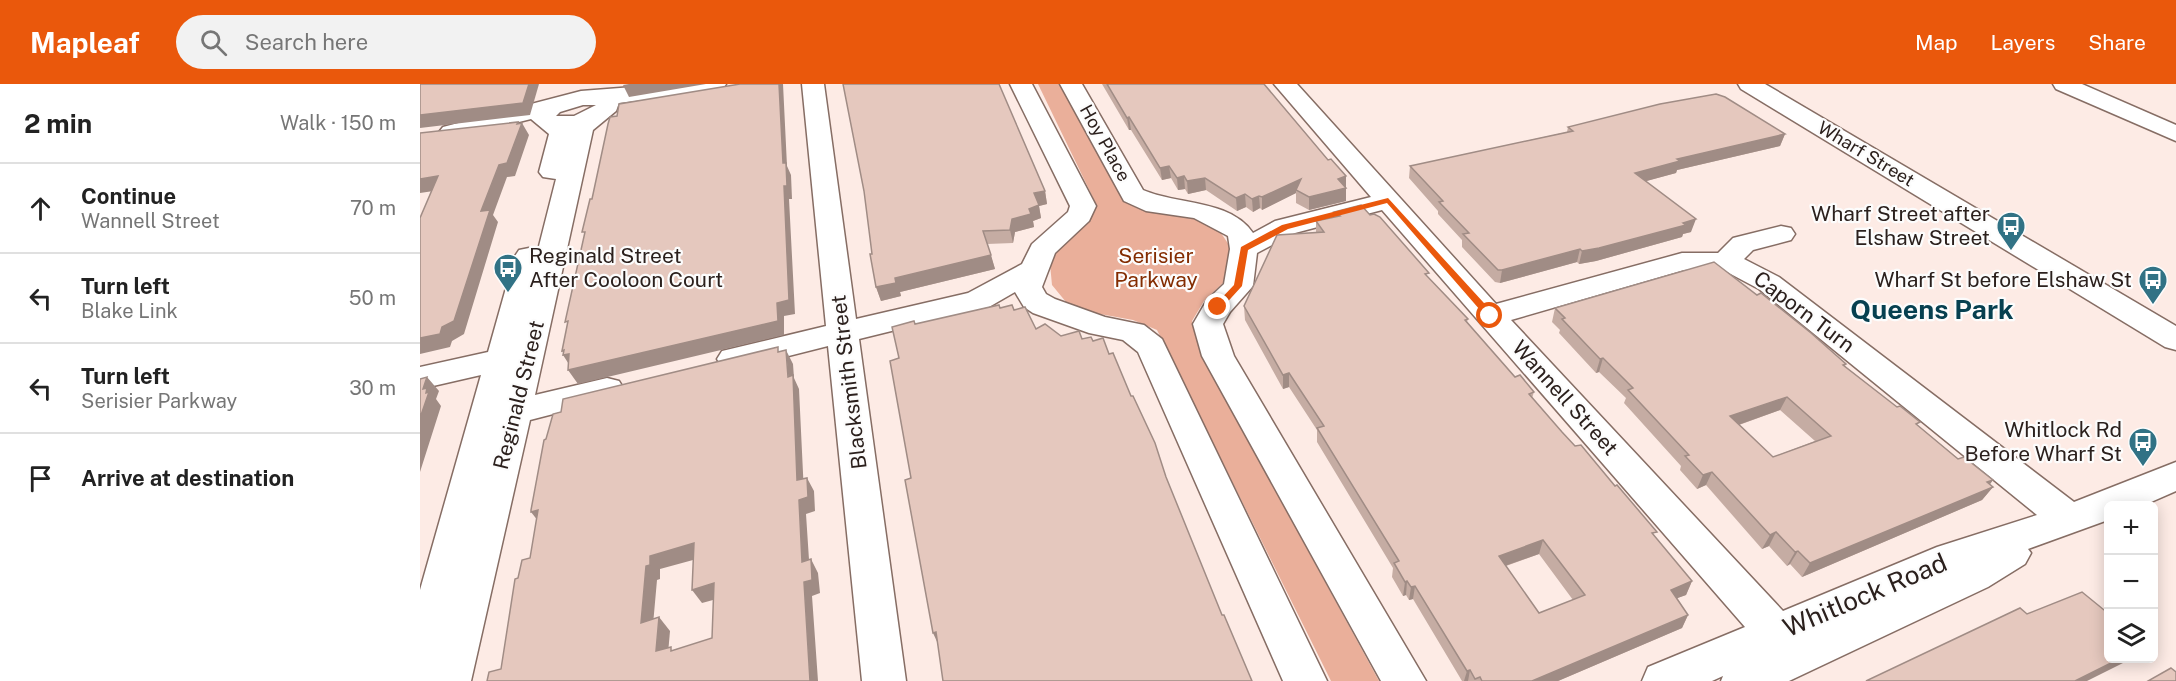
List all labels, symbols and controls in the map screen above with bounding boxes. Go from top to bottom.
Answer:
search box [176,15,596,69]
text: Mapleaf [30,26,140,59]
icon: search [197,26,230,59]
text: Search here [245,29,368,55]
text: Map [1915,30,1958,55]
text: Layers [1991,30,2055,55]
text: Share [2088,30,2146,55]
street label: Hoy Place [1076,101,1135,185]
text: 2 min [24,108,92,139]
text: Walk · 150 m [280,111,396,135]
street label: Wharf Street [1814,117,1918,191]
text: Continue [81,183,176,209]
icon: ahead [24,192,57,225]
text: 70 m [350,196,396,220]
place label: Wharf Street after Elshaw Street [1811,201,1990,250]
text: Wannell Street [81,209,220,233]
bus stop icon: Wharf Street after Elshaw Street [1995,210,2027,252]
place label: Reginald Street After Cooloon Court [529,243,723,292]
park label: Serisier Parkway [1114,243,1198,292]
bus stop icon: Reginald Street After Cooloon Court [492,252,524,294]
bus stop icon: Wharf St before Elshaw St [2137,264,2169,306]
street label: Caporn Turn [1749,266,1860,358]
place label: Wharf St before Elshaw St [1875,267,2132,292]
text: Turn left [81,273,170,299]
icon: left [24,282,57,315]
text: 50 m [349,286,396,310]
street label: Blacksmith Street [825,293,872,471]
route end [1204,293,1230,319]
district label: Queens Park [1850,293,2014,325]
text: Blake Link [81,299,178,323]
route start [1476,302,1502,328]
street label: Reginald Street [488,318,549,472]
street label: Wannell Street [1507,335,1623,460]
text: Turn left [81,363,170,389]
icon: left [24,372,57,405]
text: 30 m [349,376,396,400]
text: Serisier Parkway [81,389,237,413]
place label: Whitlock Rd Before Wharf St [1965,417,2122,466]
bus stop icon: Whitlock Rd Before Wharf St [2127,426,2159,468]
icon: arrive [24,462,57,495]
text: Arrive at destination [81,465,294,491]
map controls [2104,501,2158,663]
button: + [2104,501,2158,555]
street label: Whitlock Road [1778,546,1951,643]
button: − [2104,555,2158,609]
button: layers [2104,609,2158,663]

